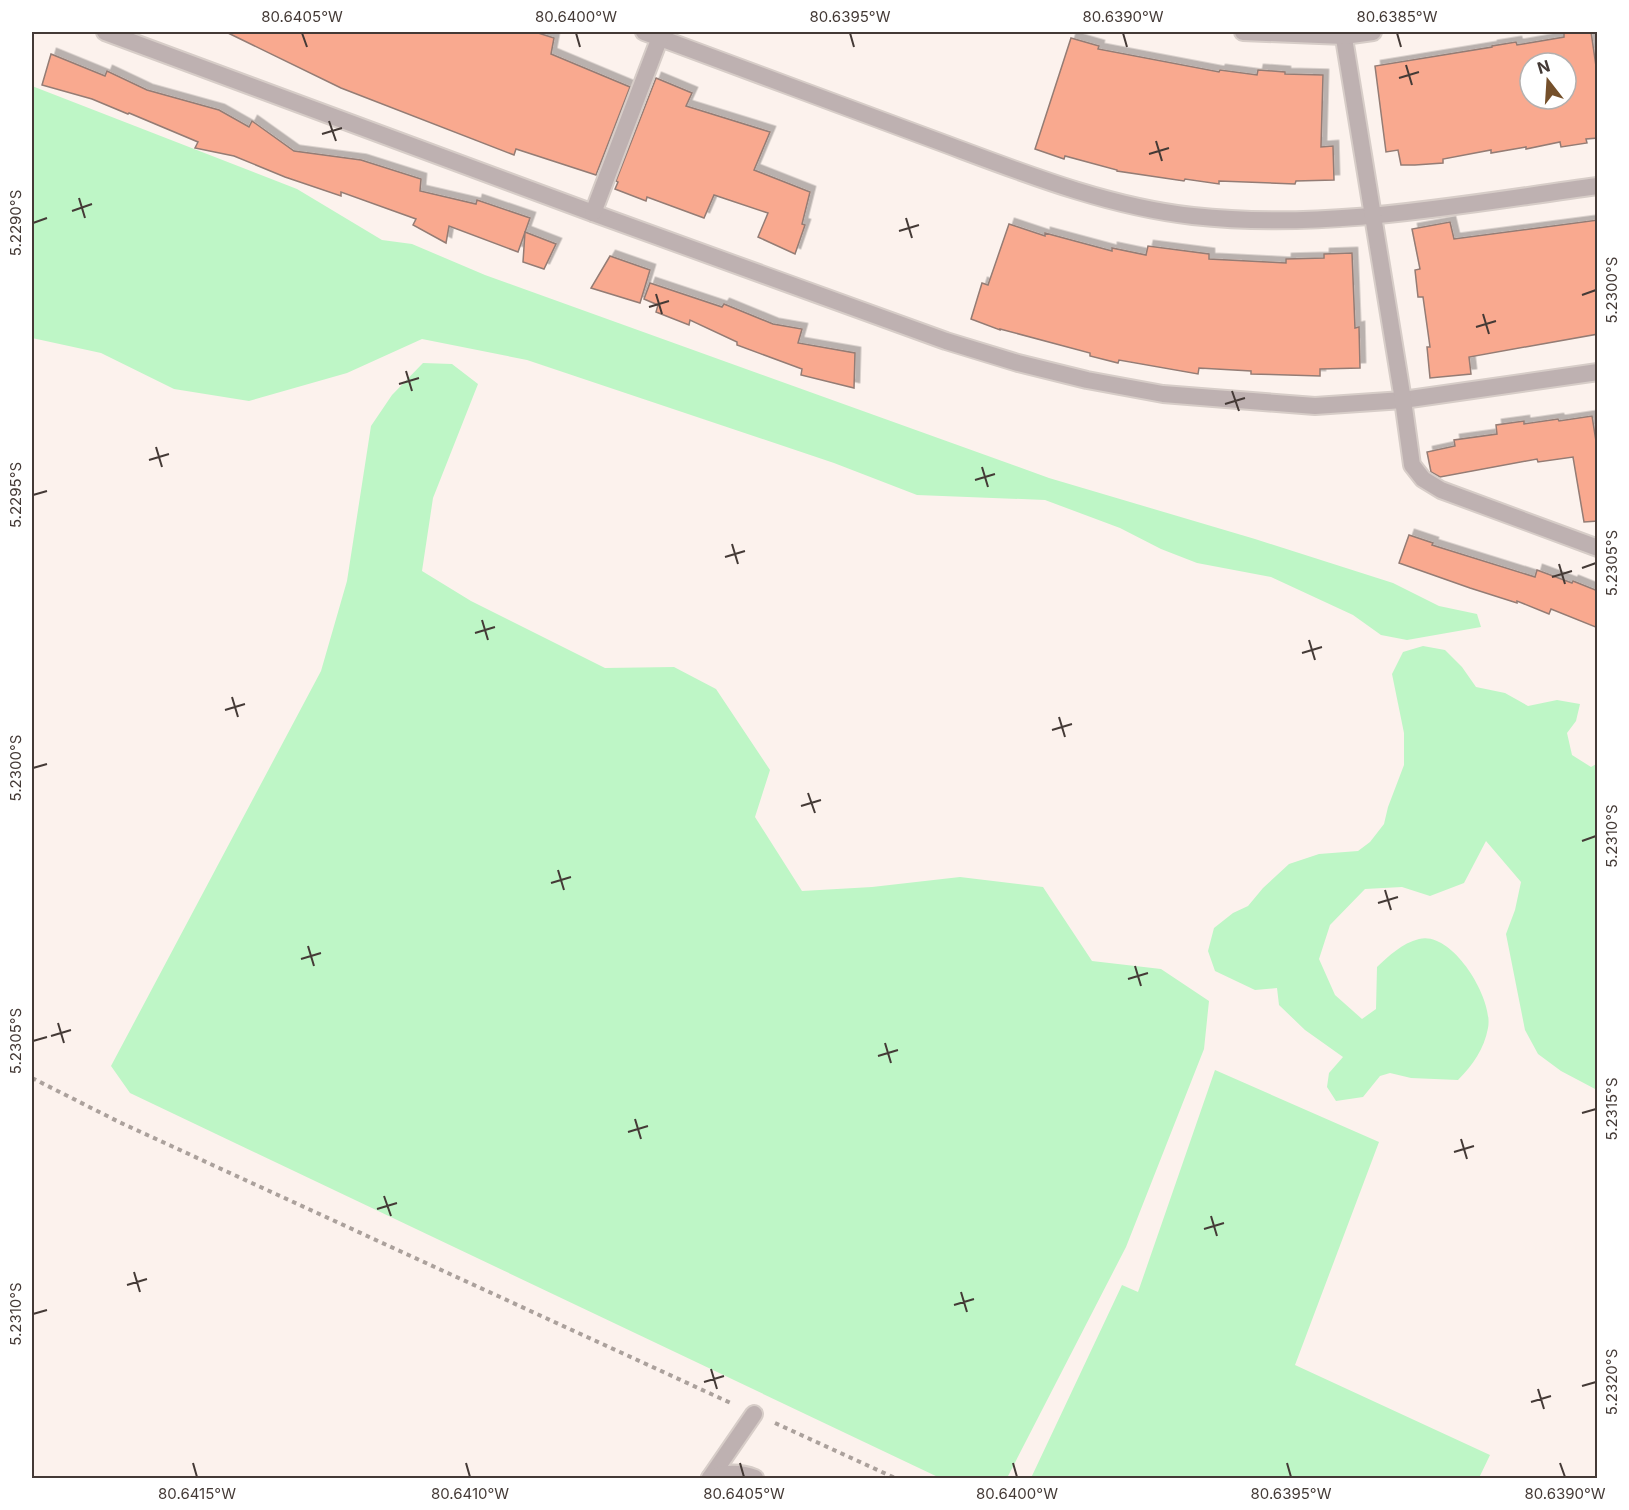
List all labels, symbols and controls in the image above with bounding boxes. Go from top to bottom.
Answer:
text: 80.6405°W [261,7,343,26]
text: 80.6400°W [535,7,617,26]
text: 80.6395°W [810,7,891,26]
text: 80.6390°W [1082,7,1164,26]
text: 80.6385°W [1357,7,1438,26]
north arrow [1518,51,1578,111]
text: N [1535,55,1552,78]
text: 5.2290°S [6,190,25,256]
text: 5.2300°S [1602,257,1621,323]
text: 5.2295°S [6,462,25,528]
text: 5.2305°S [1602,530,1621,596]
text: 5.2300°S [6,735,25,801]
text: 5.2310°S [1602,804,1621,868]
text: 5.2305°S [6,1008,25,1074]
text: 5.2315°S [1602,1077,1621,1141]
text: 5.2310°S [6,1282,25,1346]
text: 5.2320°S [1602,1349,1621,1415]
text: 80.6415°W [158,1484,236,1503]
text: 80.6410°W [431,1484,509,1503]
text: 80.6405°W [703,1484,785,1503]
text: 80.6400°W [976,1484,1058,1503]
text: 80.6395°W [1251,1484,1332,1503]
text: 80.6390°W [1524,1484,1606,1503]

